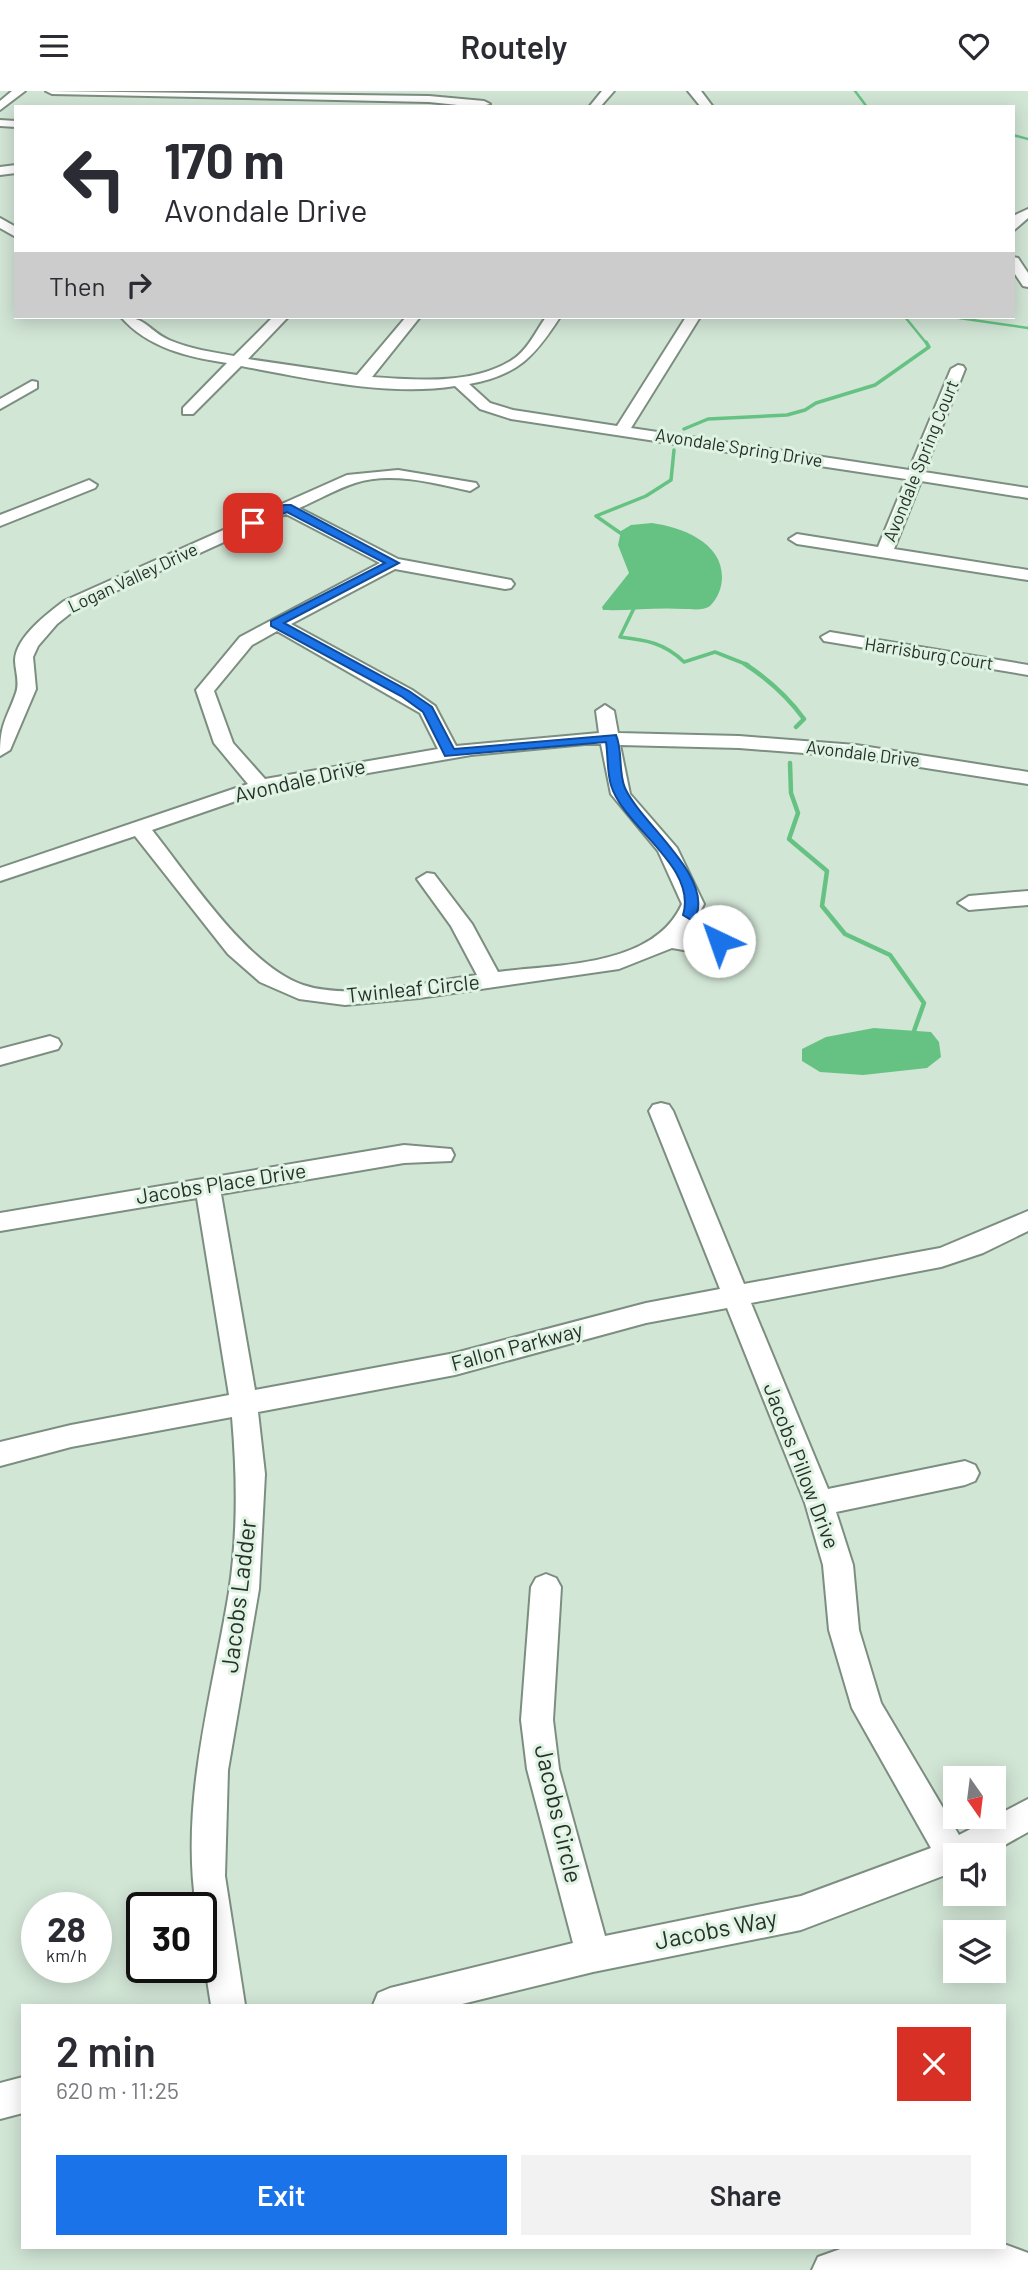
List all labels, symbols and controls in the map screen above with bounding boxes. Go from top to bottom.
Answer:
icon: menu [35,27,73,65]
text: Routely [461,27,567,65]
icon: heart [955,27,993,65]
text: 170 m [164,130,284,189]
icon: left [49,133,140,224]
text: Avondale Drive [164,190,368,228]
icon: right [120,266,158,304]
text: Then [49,270,106,301]
street label: Avondale Spring Court [878,376,963,545]
street label: Avondale Spring Drive [654,423,824,471]
pin [223,493,283,553]
icon: arrive [234,504,272,542]
street label: Logan Valley Drive [64,537,201,617]
street label: Harrisburg Court [863,632,995,674]
street label: Avondale Drive [805,735,921,771]
street label: Avondale Drive [232,752,368,807]
position arrow [682,904,756,978]
street label: Twinleaf Circle [345,968,481,1007]
street label: Jacobs Place Drive [134,1157,308,1208]
street label: Fallon Parkway [448,1316,585,1375]
street label: Jacobs Pillow Drive [759,1379,846,1552]
street label: Jacobs Ladder [214,1517,261,1674]
street label: Jacobs Circle [529,1742,589,1886]
north arrow [943,1766,1006,1829]
map controls [943,1766,1006,1983]
button: sound [943,1843,1006,1906]
speed limit sign: 30 [126,1892,217,1983]
street label: Jacobs Way [652,1902,779,1955]
text: 28 [47,1907,86,1949]
button: layers [943,1920,1006,1983]
text: km/h [46,1944,87,1966]
text: 2 min [56,2025,156,2075]
button: close [897,2027,971,2101]
text: 620 m · 11:25 [56,2076,179,2104]
button: Exit [56,2155,507,2235]
button: Share [521,2155,971,2235]

